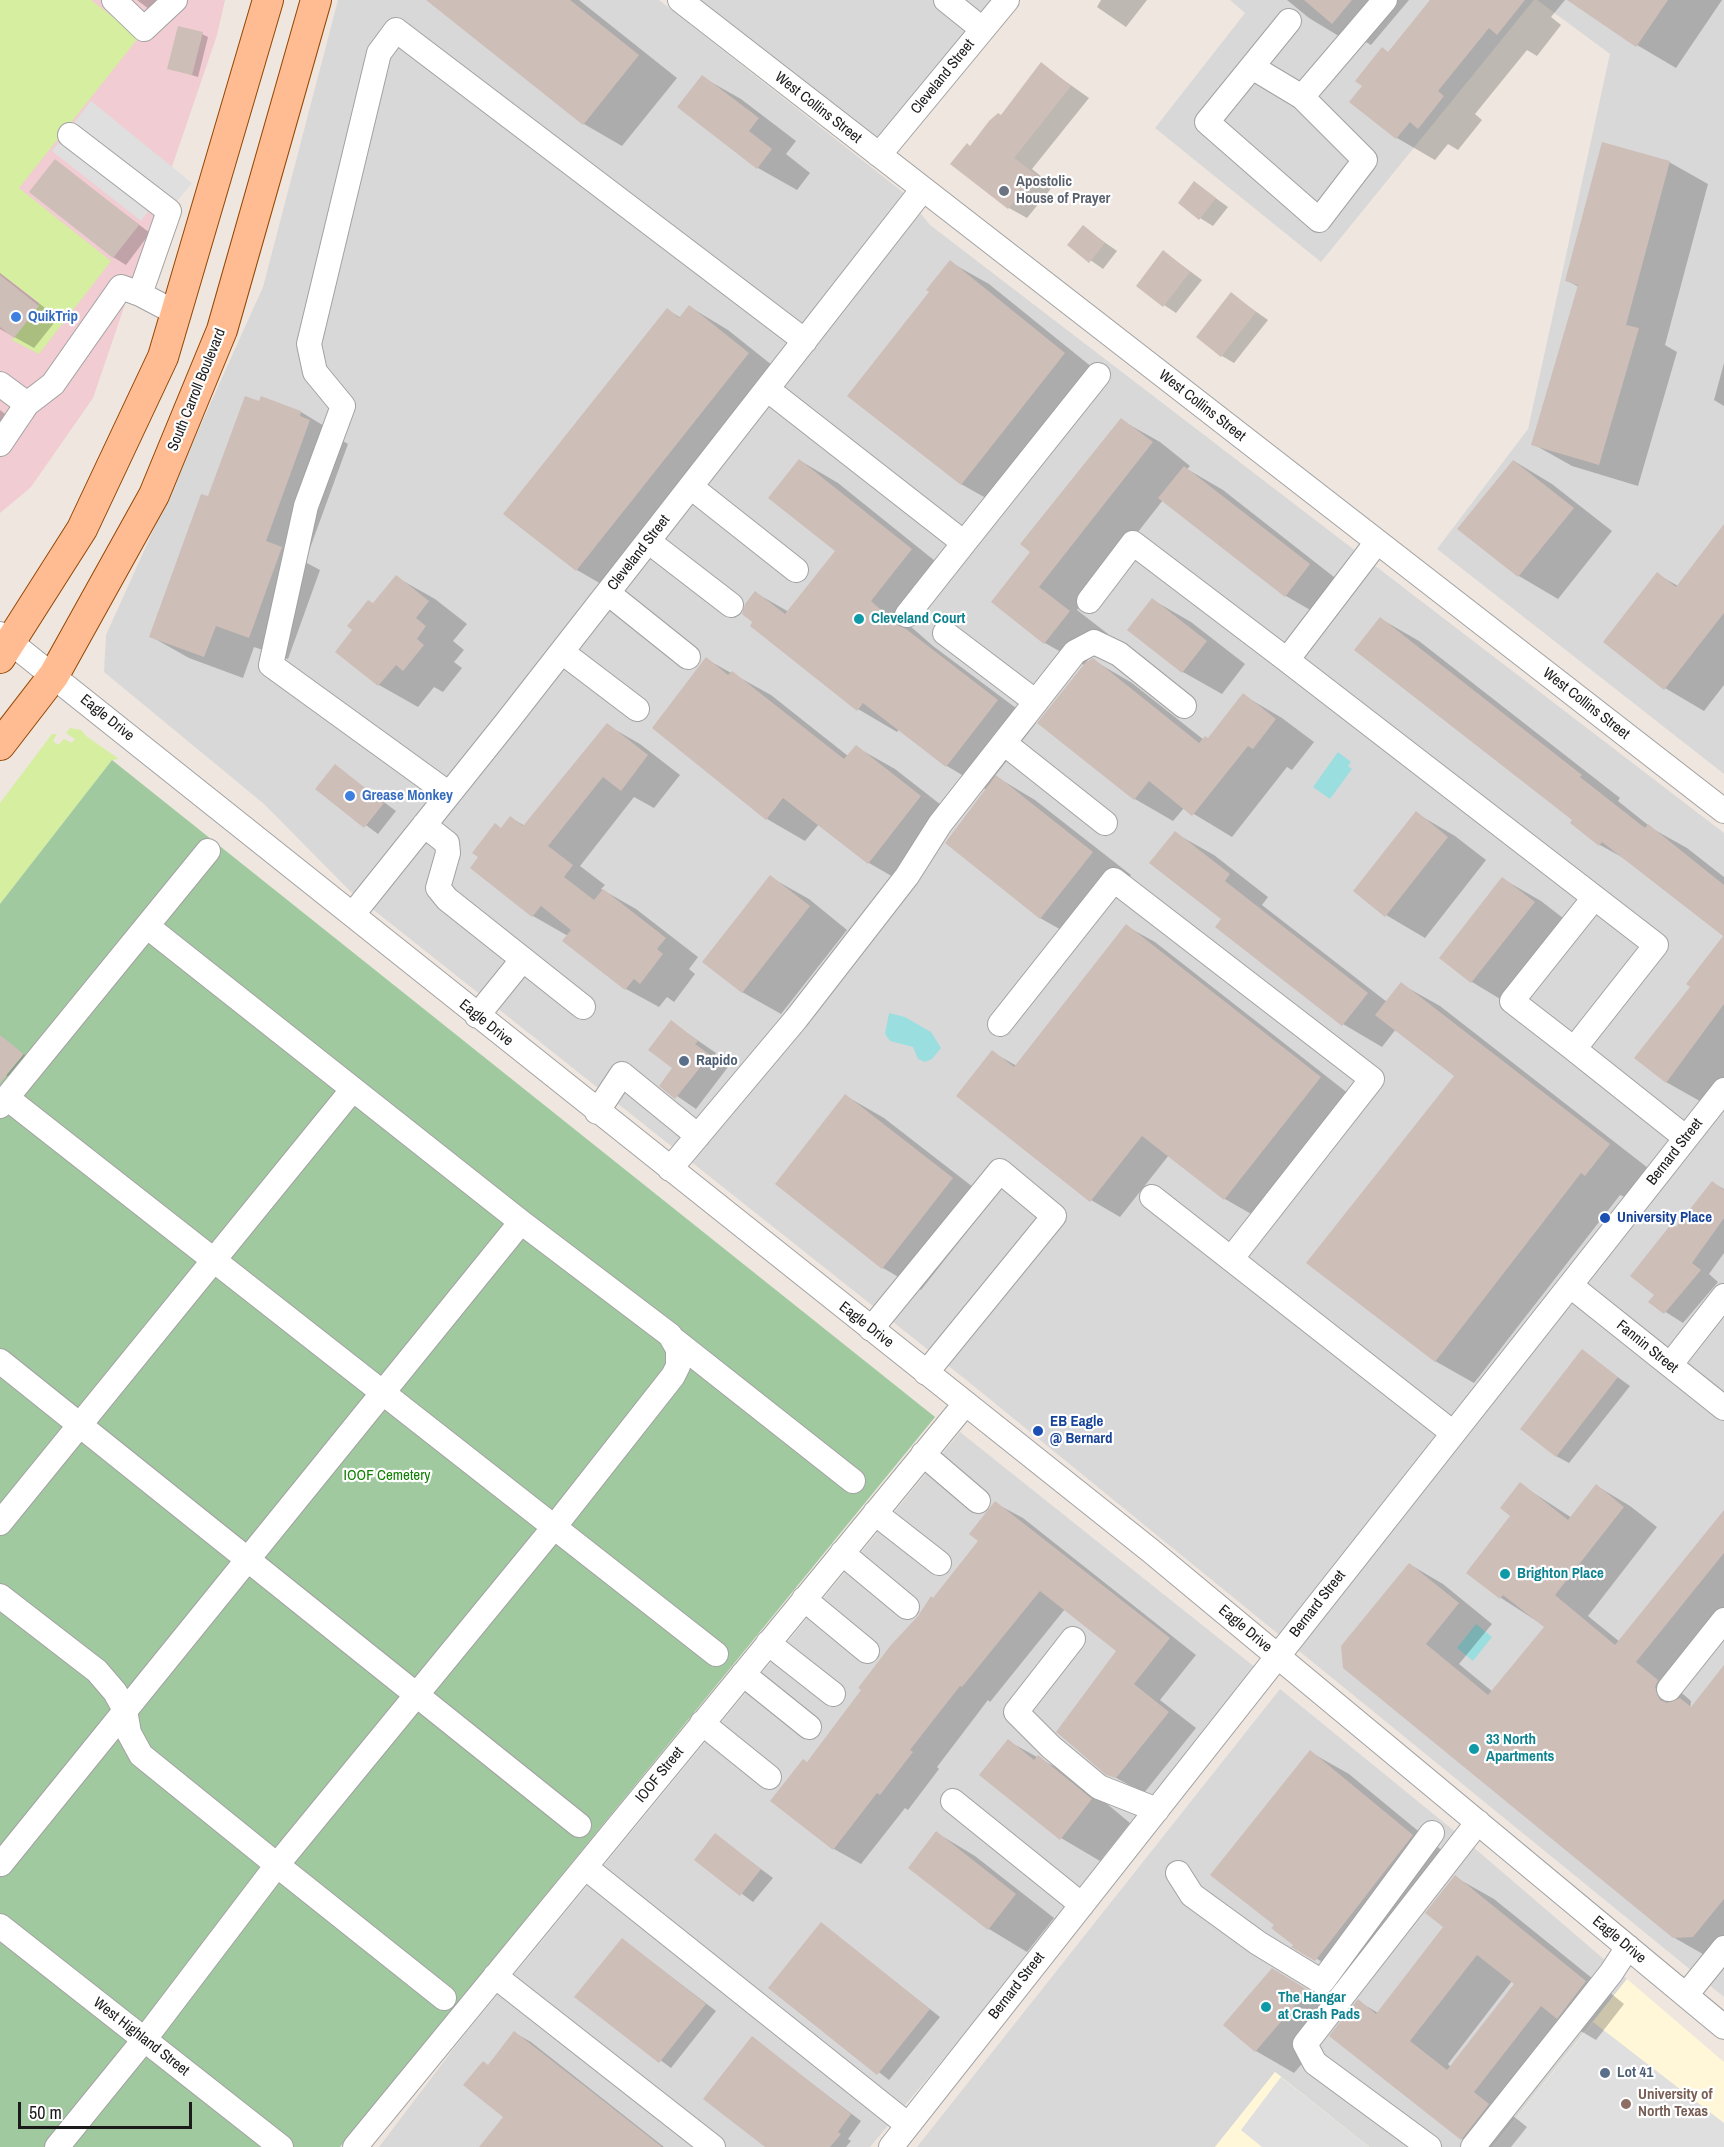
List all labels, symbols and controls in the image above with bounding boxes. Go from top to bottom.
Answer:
street label: Cleveland Street [907,36,979,118]
street label: West Collins Street [771,69,865,147]
place label: Apostolic House of Prayer [1016,173,1110,208]
marker: Apostolic House of Prayer [997,184,1011,198]
place label: QuikTrip [28,308,78,326]
marker: QuikTrip [9,310,23,324]
street label: South Carroll Boulevard [164,326,230,454]
street label: West Collins Street [1155,367,1249,445]
street label: Cleveland Street [604,512,674,594]
place label: Cleveland Court [871,610,965,628]
marker: Cleveland Court [852,612,866,626]
street label: West Collins Street [1539,665,1633,743]
street label: Eagle Drive [76,691,138,745]
place label: Grease Monkey [362,787,453,805]
marker: Grease Monkey [343,789,357,803]
street label: Eagle Drive [455,996,517,1050]
place label: Rapido [696,1052,738,1070]
marker: Rapido [677,1054,691,1068]
street label: Bernard Street [1643,1115,1707,1189]
place label: University Place [1617,1209,1712,1227]
marker: University Place [1598,1211,1612,1225]
street label: Eagle Drive [835,1298,897,1352]
street label: Fannin Street [1613,1317,1681,1377]
place label: EB Eagle @ Bernard [1050,1413,1113,1448]
marker: EB Eagle @ Bernard [1031,1424,1045,1438]
park label: IOOF Cemetery [344,1467,430,1485]
place label: Brighton Place [1517,1565,1604,1583]
street label: Bernard Street [1286,1567,1350,1641]
marker: Brighton Place [1498,1567,1512,1581]
street label: Eagle Drive [1215,1601,1275,1657]
place label: 33 North Apartments [1486,1731,1554,1766]
marker: 33 North Apartments [1467,1742,1481,1756]
street label: IOOF Street [632,1744,688,1806]
street label: Eagle Drive [1589,1912,1649,1968]
street label: Bernard Street [985,1949,1049,2023]
place label: The Hangar at Crash Pads [1278,1989,1360,2024]
street label: West Highland Street [89,1994,193,2080]
marker: The Hangar at Crash Pads [1259,2000,1273,2014]
place label: Lot 41 [1617,2064,1653,2082]
marker: Lot 41 [1598,2066,1612,2080]
place label: University of North Texas [1638,2086,1713,2121]
scale bar [21,2090,195,2128]
marker: University of North Texas [1619,2097,1633,2111]
text: 50 m [29,2100,62,2125]

